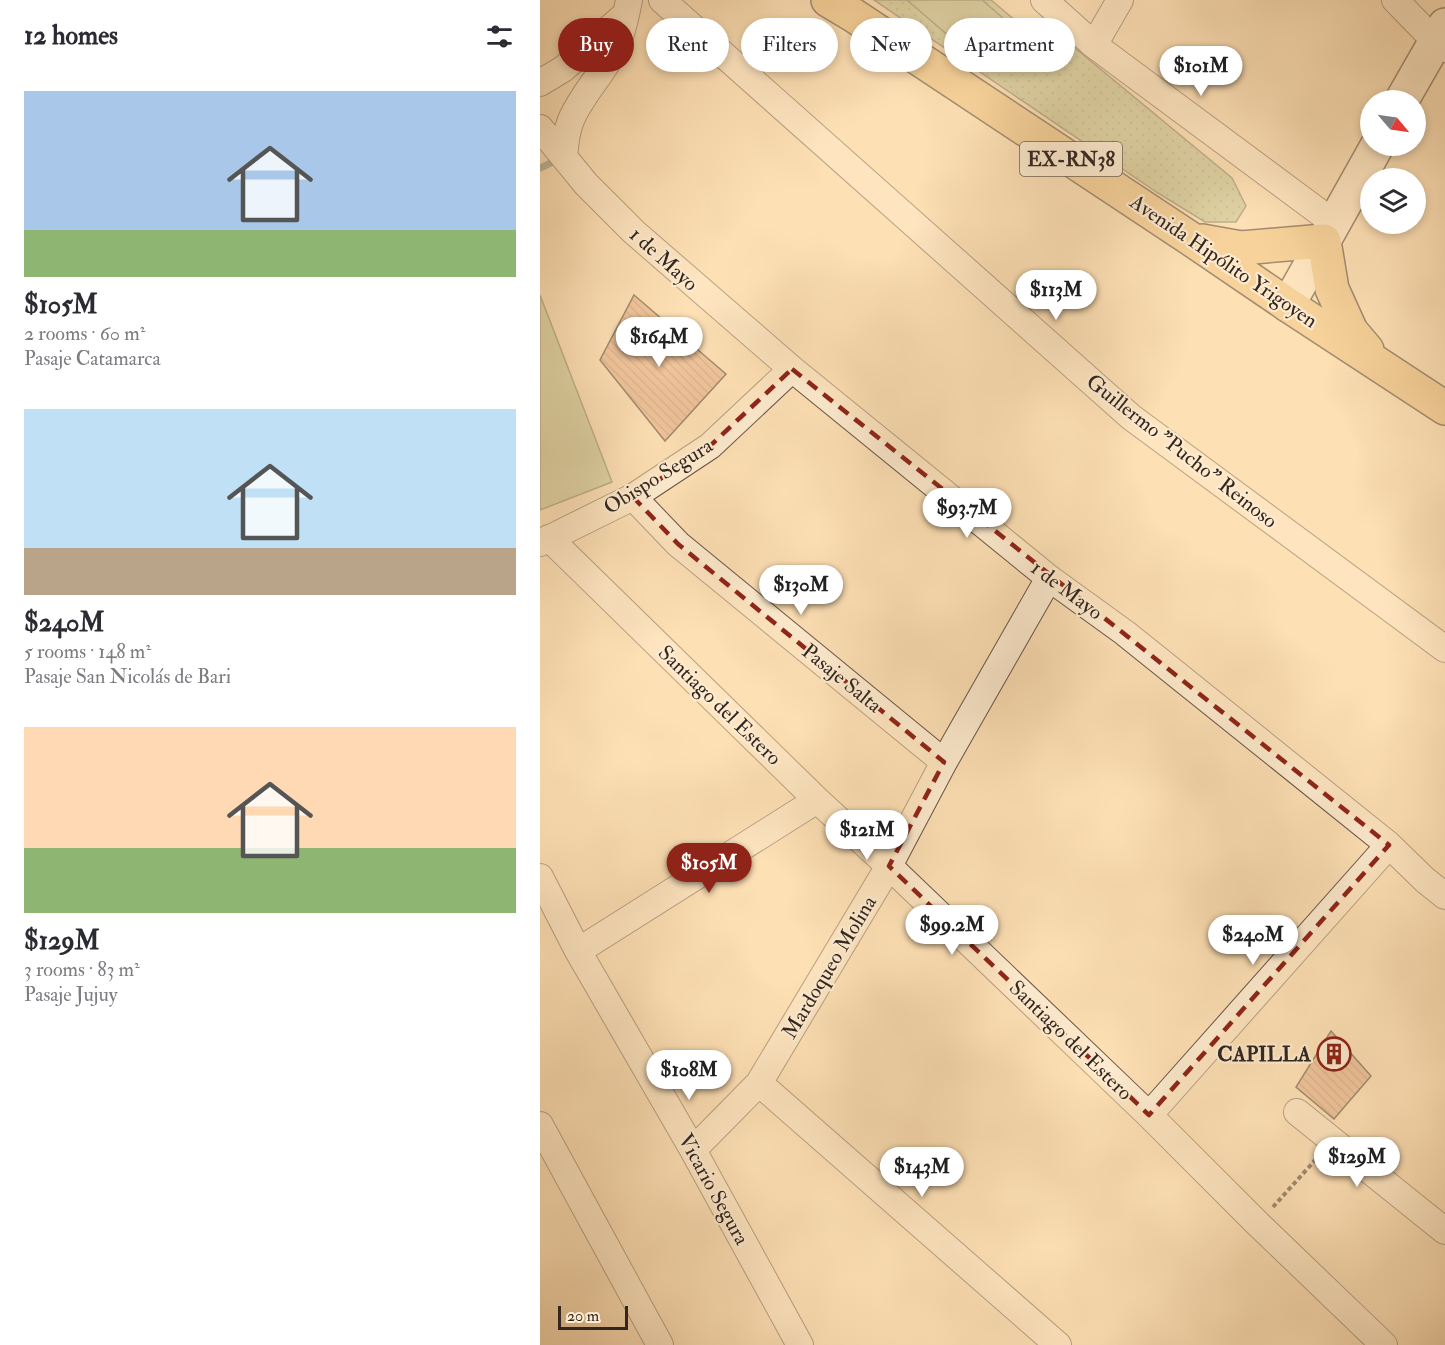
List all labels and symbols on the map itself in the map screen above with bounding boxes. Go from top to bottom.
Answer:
pin: $101M [1159,46,1243,97]
north arrow [1360,90,1426,156]
road number: EX-RN38 [1020,142,1122,176]
street label: Avenida Hipólito Yrigoyen [1124,188,1323,334]
street label: 1 de Mayo [624,221,704,297]
pin: $113M [1014,270,1098,321]
pin: $164M [617,317,701,368]
street label: Guillermo "Pucho" Reinoso [1081,368,1283,534]
street label: Obispo Segura [599,432,718,521]
pin: $93.7M [918,488,1016,539]
street label: 1 de Mayo [1025,555,1108,626]
pin: $130M [759,565,843,616]
street label: Pasaje Salta [796,638,887,719]
street label: Santiago del Estero [652,640,787,771]
pin: $121M [825,810,909,861]
pin: $105M [667,843,751,894]
street label: Mardoqueo Molina [776,890,883,1044]
pin: $99.2M [903,905,1001,956]
pin: $240M [1211,915,1295,966]
street label: Santiago del Estero [1003,975,1138,1106]
building icon: CAPILLA [1316,1036,1352,1072]
place label: CAPILLA [1217,1041,1312,1068]
pin: $108M [647,1050,731,1101]
street label: Vicario Segura [672,1129,755,1250]
pin: $129M [1315,1137,1399,1188]
pin: $143M [880,1147,964,1198]
scale bar [558,1303,628,1330]

